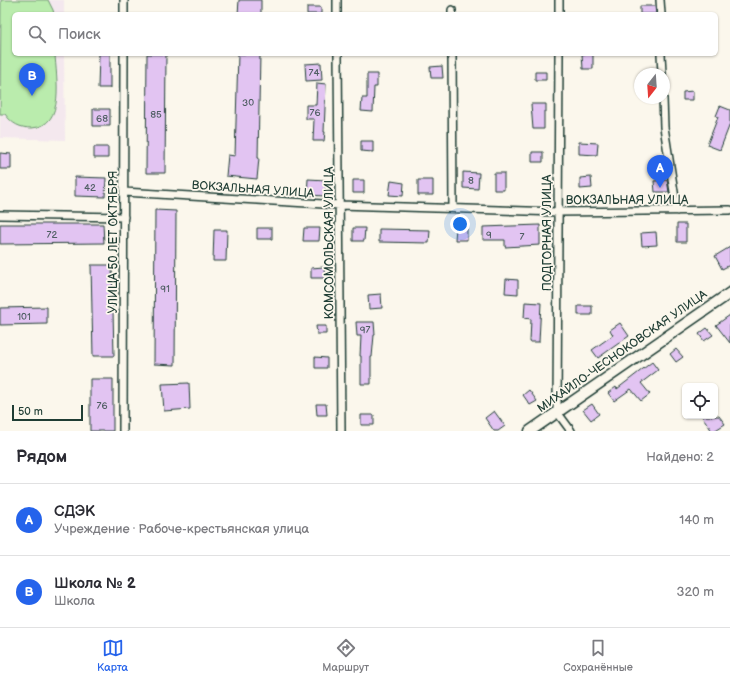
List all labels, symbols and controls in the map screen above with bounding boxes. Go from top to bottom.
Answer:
search box [12,12,718,56]
icon: search [26,23,48,45]
text: Поиск [58,25,101,44]
pin: B [19,63,45,96]
house number: 74 [308,67,320,79]
north arrow [634,68,670,104]
house number: 30 [242,97,254,109]
house number: 76 [309,107,321,119]
house number: 85 [150,109,162,121]
house number: 68 [96,113,108,125]
pin: A [647,155,673,188]
street label: КОМСОМОЛЬСКАЯ УЛИЦА [322,166,337,319]
street label: УЛИЦА 50 ЛЕТ ОКТЯБРЯ [106,171,121,313]
street label: ПОДГОРНАЯ УЛИЦА [540,174,555,291]
house number: 8 [468,175,474,187]
street label: ВОКЗАЛЬНАЯ УЛИЦА [191,178,315,201]
house number: 42 [84,182,96,194]
street label: ВОКЗАЛЬНАЯ УЛИЦА [566,193,689,208]
your location [450,214,470,234]
house number: 72 [47,229,58,241]
house number: 9 [486,229,492,241]
house number: 7 [520,231,525,243]
house number: 91 [160,283,170,295]
street label: МИХАЙЛО-ЧЕСНОКОВСКАЯ УЛИЦА [535,286,711,416]
house number: 101 [17,311,31,323]
house number: 97 [360,324,370,336]
map controls [682,383,718,419]
button: locate [682,383,718,419]
house number: 76 [96,400,108,412]
scale bar [12,403,83,422]
text: 50 m [18,405,43,418]
text: Рядом [16,447,67,467]
text: Найдено: 2 [646,449,714,465]
text: СДЭК [54,502,95,521]
text: A [25,512,33,528]
text: 140 m [679,512,714,528]
text: Учреждение · Рабоче-крестьянская улица [54,521,309,537]
text: Школа № 2 [54,574,136,593]
text: B [24,584,34,600]
text: 320 m [676,584,714,600]
text: Школа [54,593,95,609]
tab: Карта [97,637,128,674]
tab: Маршрут [322,637,369,674]
tab: Сохранённые [563,637,633,674]

